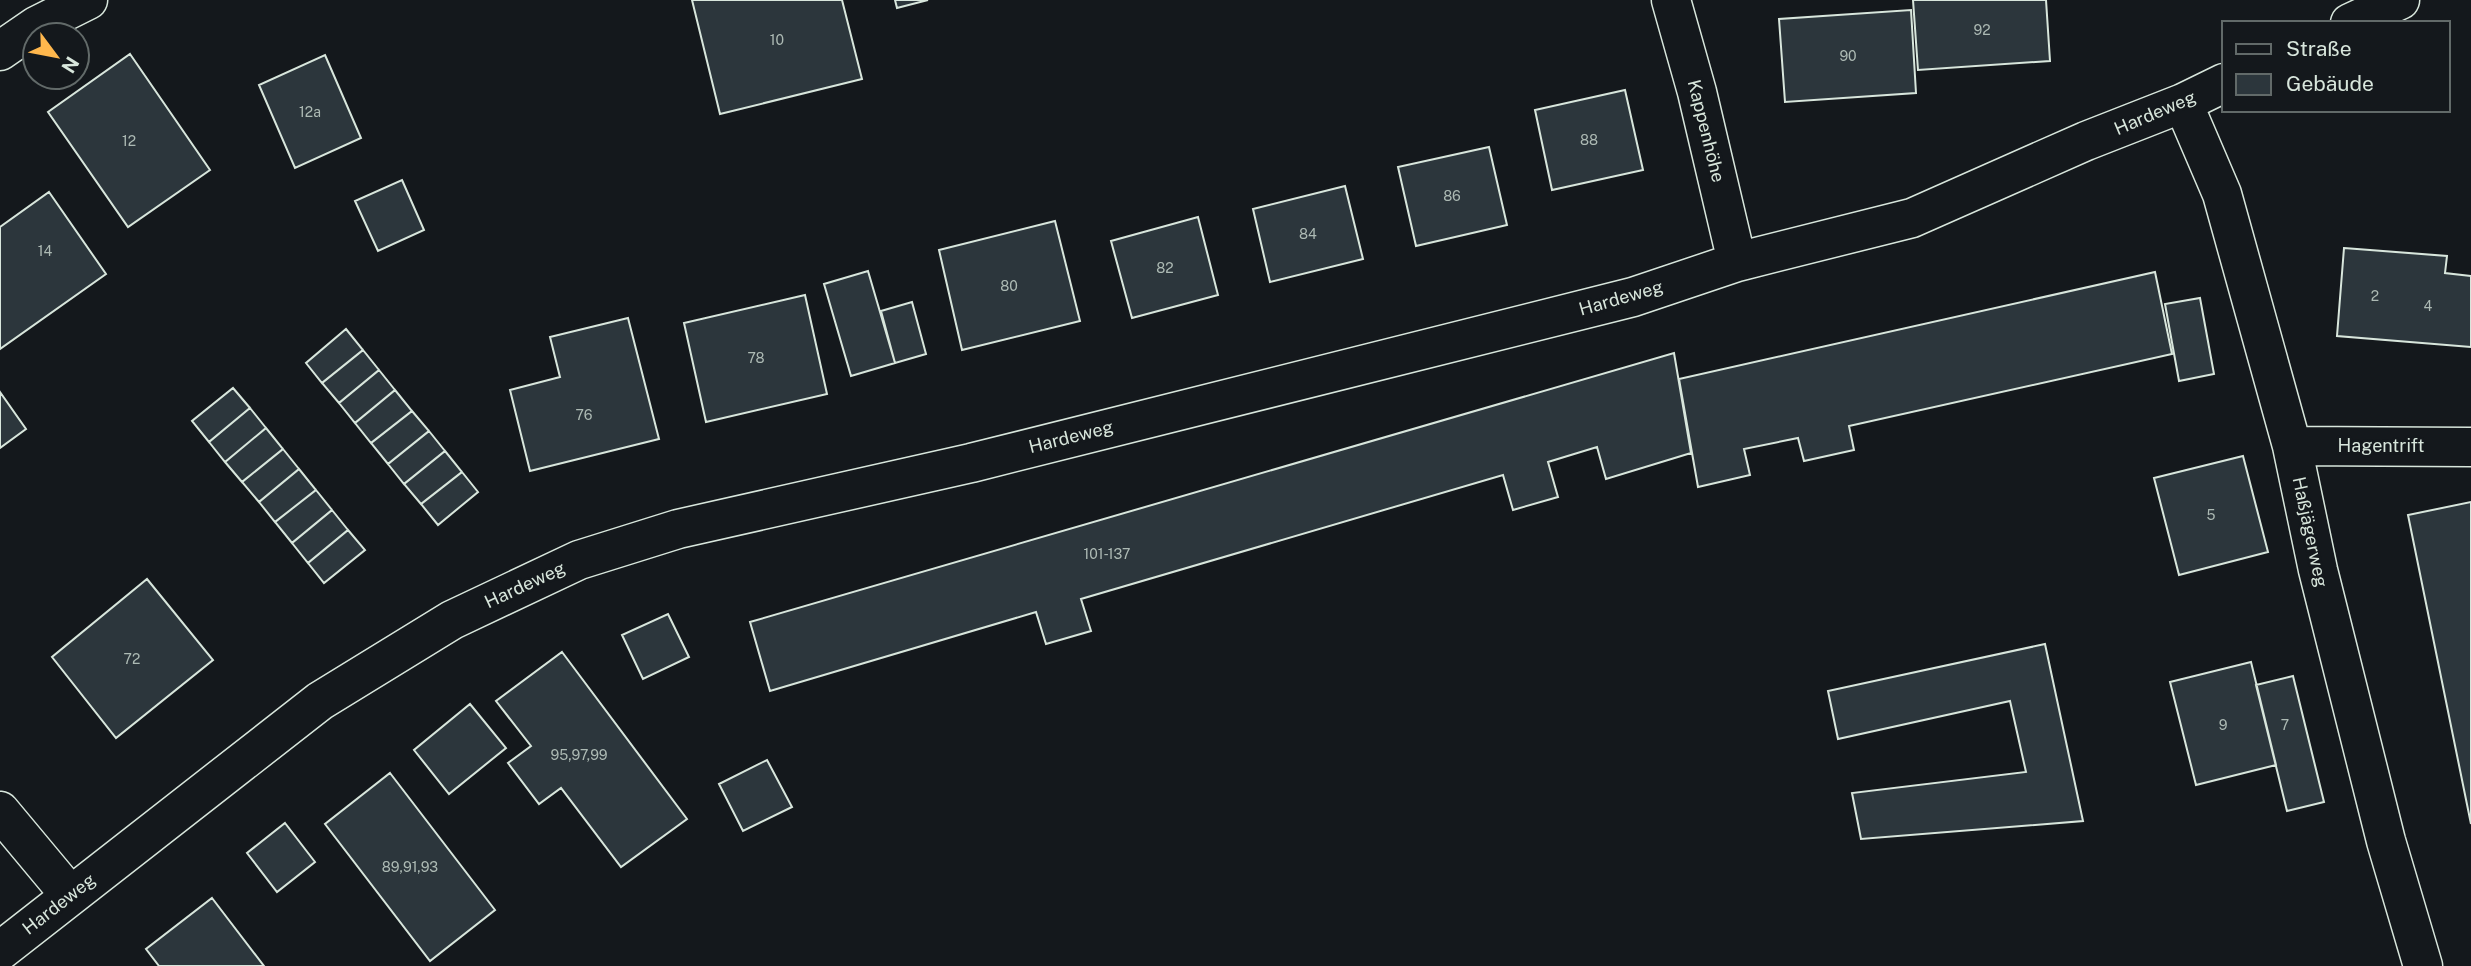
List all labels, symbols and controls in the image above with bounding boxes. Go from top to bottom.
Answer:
north arrow [21,21,91,91]
legend [2222,21,2450,112]
house number: 92 [1973,22,1991,38]
house number: 10 [770,32,784,48]
text: Straße [2286,36,2352,61]
house number: 90 [1839,48,1857,64]
text: N [57,53,84,77]
text: Gebäude [2286,71,2374,96]
street label: Kappenhöhe [1684,77,1729,184]
street label: Hardeweg [2111,86,2199,139]
house number: 12a [299,104,321,120]
house number: 88 [1580,132,1598,148]
house number: 12 [122,133,136,149]
house number: 86 [1443,188,1461,204]
house number: 84 [1299,226,1317,242]
house number: 14 [38,243,52,259]
house number: 82 [1156,260,1174,276]
street label: Hardeweg [1576,275,1665,320]
house number: 80 [1000,278,1018,294]
house number: 2 [2371,288,2379,304]
house number: 4 [2424,298,2433,314]
house number: 78 [747,350,765,366]
house number: 76 [576,407,593,423]
street label: Hardeweg [1026,416,1115,457]
street label: Hagentrift [2338,435,2424,456]
street label: Haßjägerweg [2289,475,2332,589]
house number: 5 [2207,507,2216,523]
house number: 101-137 [1084,546,1130,562]
street label: Hardeweg [481,557,568,612]
house number: 72 [124,651,140,667]
house number: 9 [2219,717,2228,733]
house number: 7 [2281,717,2289,733]
house number: 95,97,99 [550,747,608,763]
house number: 89,91,93 [382,859,438,875]
street label: Hardeweg [18,869,99,939]

